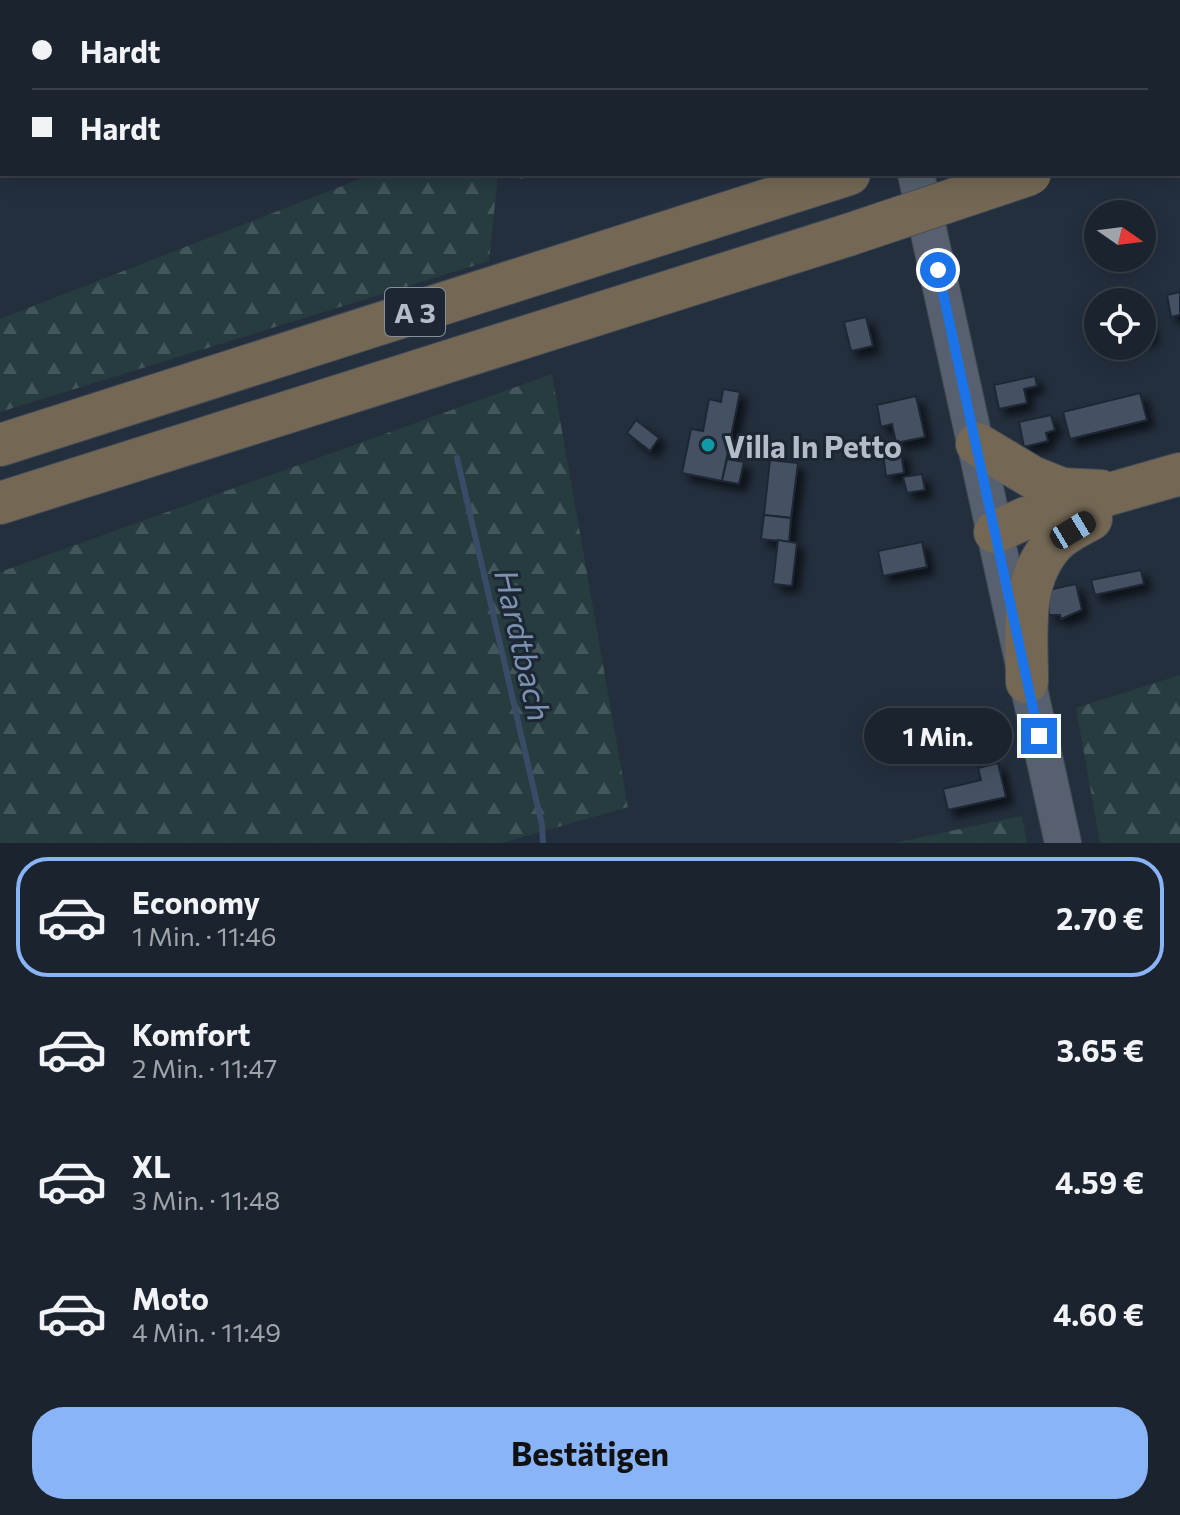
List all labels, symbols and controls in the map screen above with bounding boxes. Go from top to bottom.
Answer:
text: Hardt [80,32,161,69]
text: Hardt [80,109,161,146]
north arrow [1084,200,1156,272]
map controls [1084,200,1156,360]
route start [920,252,956,288]
road number: A 3 [385,288,445,336]
button: locate [1084,288,1156,360]
place label: Villa In Petto [724,427,902,464]
marker: Villa In Petto [699,436,717,454]
car [1046,507,1100,553]
water label: Hardtbach [487,565,561,725]
callout: 1 Min. [863,708,1011,764]
route end [1021,718,1057,754]
text: 1 Min. [903,720,973,751]
icon: car [36,881,108,953]
text: Economy [132,883,260,920]
text: 2.70 € [1056,899,1144,936]
text: 1 Min. · 11:46 [132,920,277,951]
icon: car [36,1013,108,1085]
text: Komfort [132,1015,251,1052]
text: 3.65 € [1057,1031,1144,1068]
text: 2 Min. · 11:47 [132,1052,277,1083]
icon: car [36,1145,108,1217]
text: XL [132,1147,171,1184]
text: 4.59 € [1055,1163,1144,1200]
text: 3 Min. · 11:48 [132,1184,280,1215]
icon: car [36,1277,108,1349]
text: Moto [132,1279,209,1316]
text: 4.60 € [1053,1295,1144,1332]
text: 4 Min. · 11:49 [132,1316,281,1347]
button: Bestätigen [32,1407,1148,1499]

